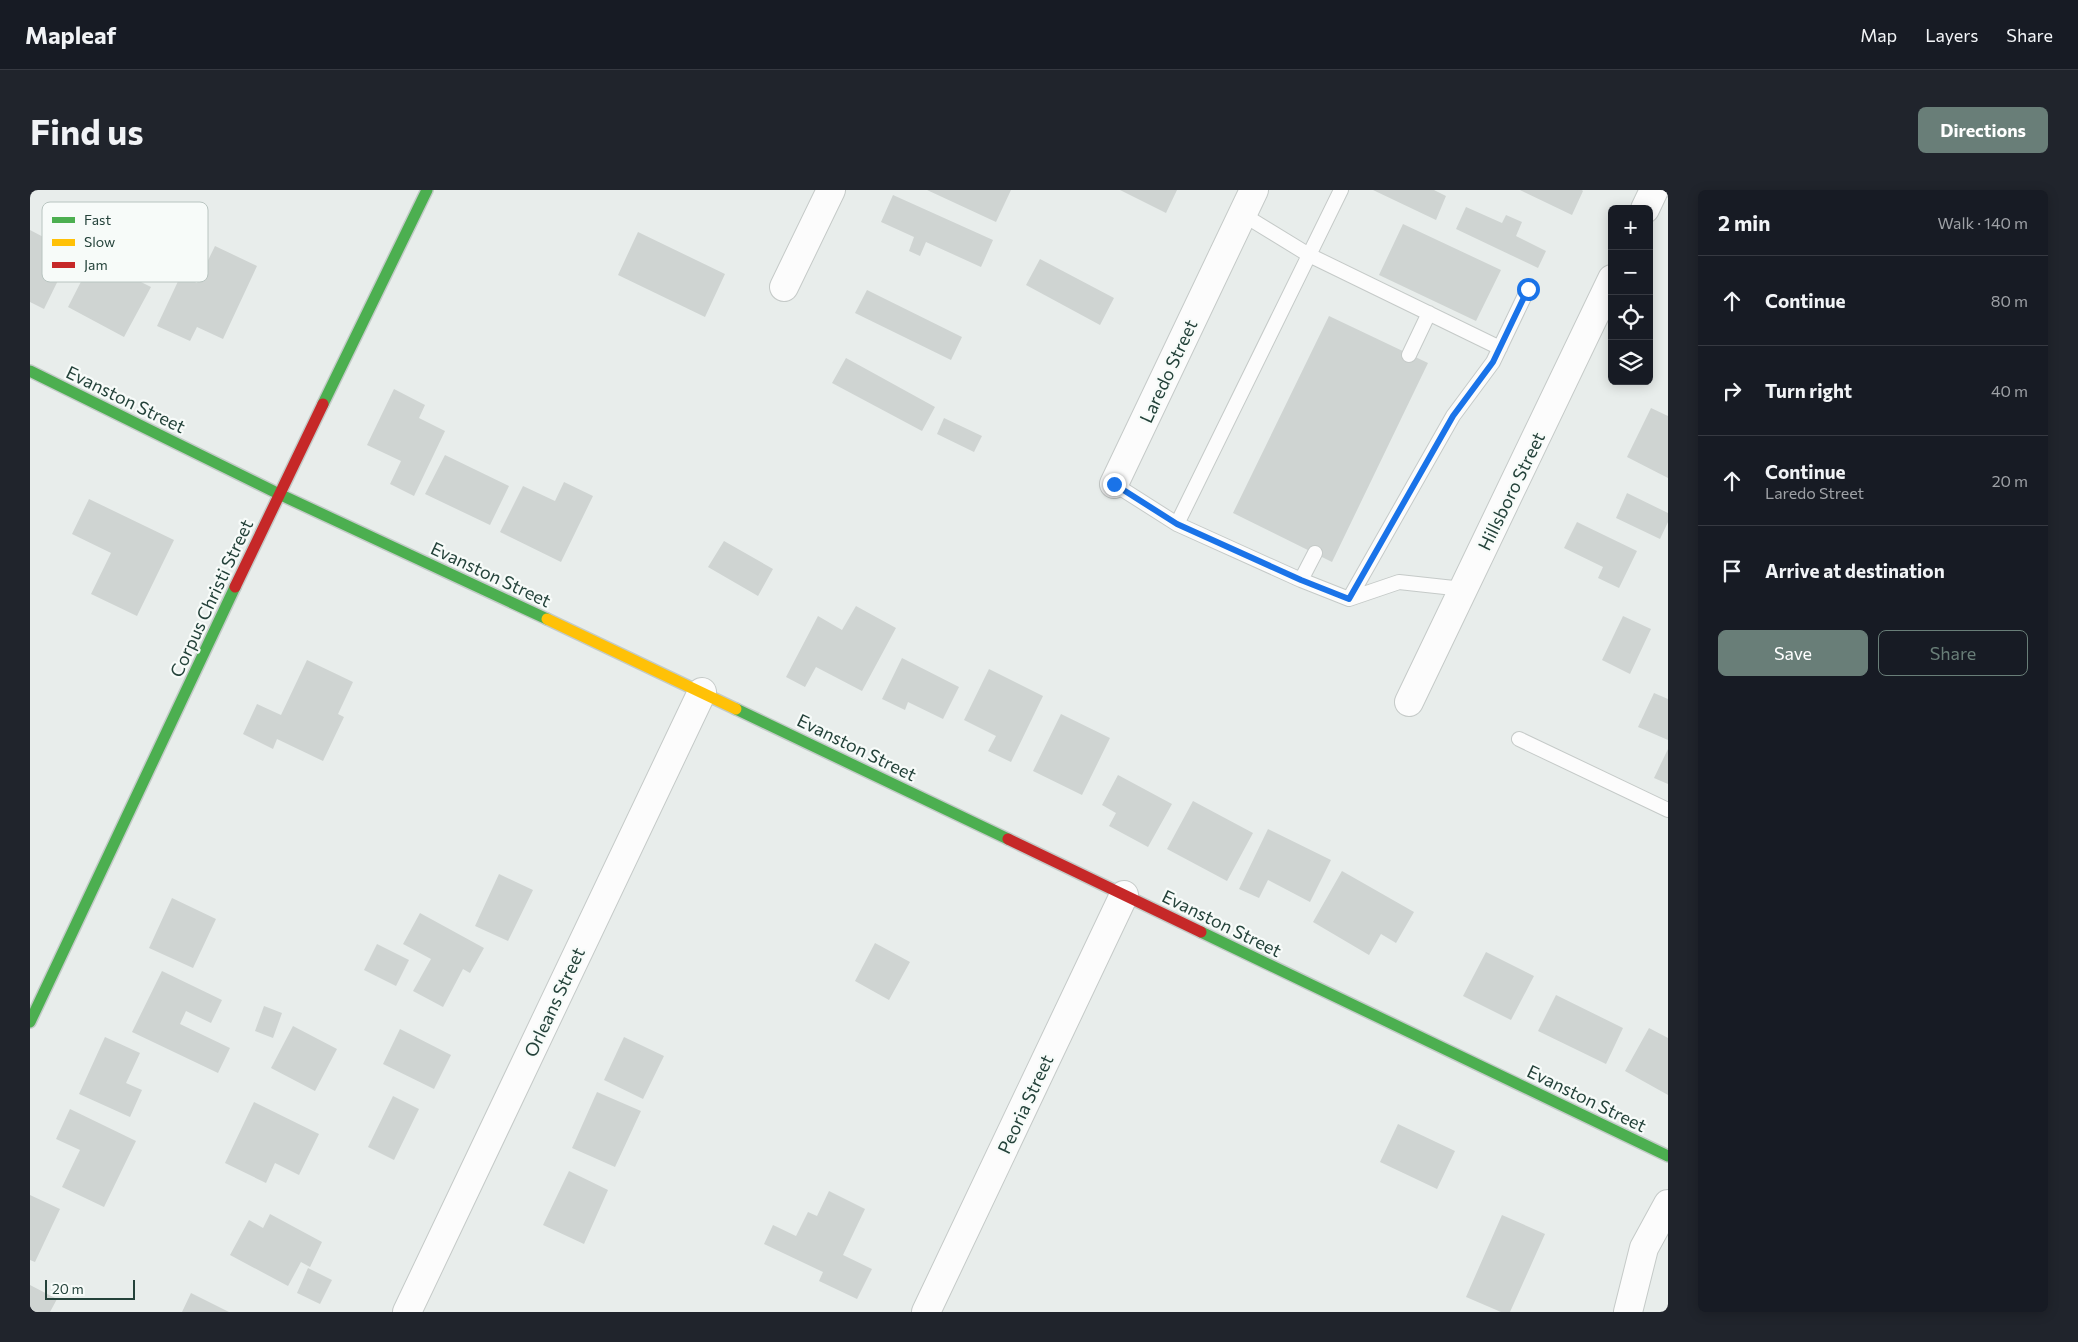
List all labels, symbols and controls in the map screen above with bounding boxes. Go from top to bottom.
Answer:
text: Mapleaf [25,20,116,49]
text: Map [1860,24,1897,46]
text: Layers [1925,24,1978,46]
text: Share [2006,24,2053,46]
button: Directions [1918,107,2048,153]
text: Find us [30,109,144,152]
legend [42,202,208,282]
map controls [1608,205,1653,385]
button: + [1608,205,1653,250]
text: 2 min [1718,210,1770,235]
text: Fast [84,211,111,228]
text: Walk · 140 m [1938,213,2028,232]
text: Slow [84,233,115,250]
button: − [1608,250,1653,295]
text: Jam [84,256,108,273]
route start [1517,278,1540,301]
icon: ahead [1718,287,1746,315]
text: Continue [1765,289,1845,312]
text: 80 m [1991,291,2028,310]
button: locate [1608,295,1653,340]
street label: Laredo Street [1134,316,1202,426]
button: layers [1608,340,1653,385]
street label: Evanston Street [63,361,189,437]
icon: right [1718,377,1746,405]
text: Turn right [1765,379,1852,402]
text: 40 m [1991,381,2028,400]
street label: Hillsboro Street [1473,428,1549,554]
text: Continue [1765,460,1845,483]
icon: ahead [1718,467,1746,495]
text: 20 m [1992,471,2028,490]
route end [1103,473,1126,496]
text: Laredo Street [1765,483,1864,502]
street label: Corpus Christi Street [165,516,257,680]
street label: Evanston Street [427,537,555,611]
icon: arrive [1718,557,1746,585]
text: Arrive at destination [1765,559,1945,582]
button: Save [1718,630,1868,676]
button: Share [1878,630,2028,676]
street label: Evanston Street [794,709,920,785]
street label: Evanston Street [1159,885,1285,961]
street label: Orleans Street [519,944,589,1060]
street label: Peoria Street [992,1051,1058,1157]
street label: Evanston Street [1524,1060,1650,1136]
scale bar [45,1277,135,1300]
text: 20 m [52,1280,84,1297]

